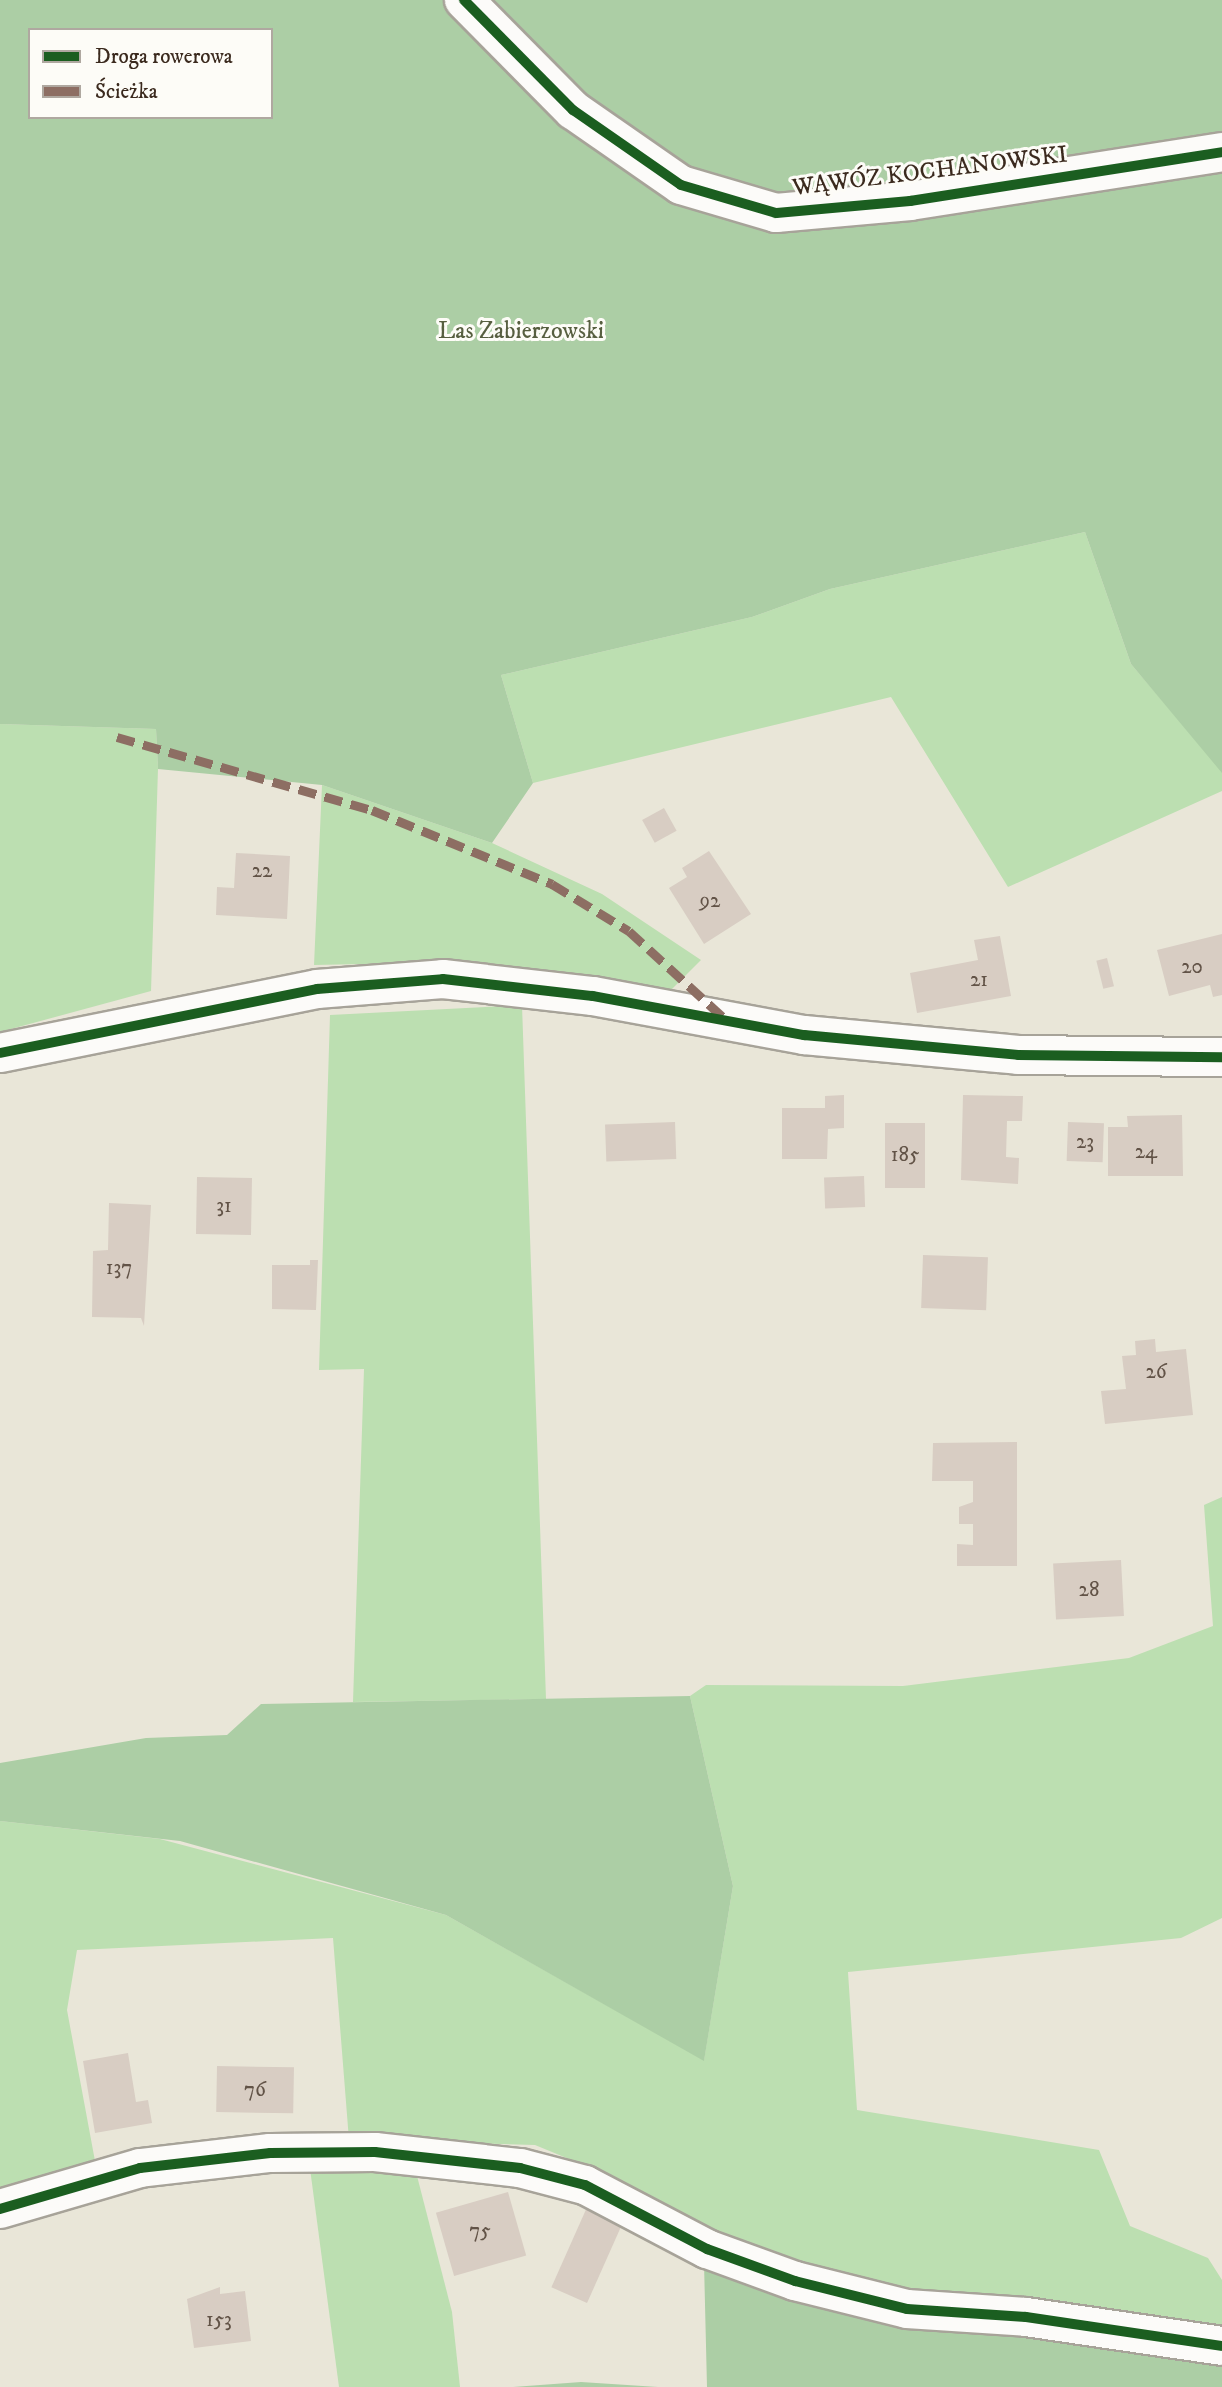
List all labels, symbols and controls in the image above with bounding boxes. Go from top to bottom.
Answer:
legend [28,28,273,119]
text: Droga rowerowa [95,44,233,70]
text: Ścieżka [95,79,158,105]
street label: WĄWÓZ KOCHANOWSKI [791,141,1069,203]
park label: Las Zabierzowski [438,318,604,346]
house number: 22 [252,858,272,884]
house number: 92 [700,888,720,914]
house number: 20 [1181,954,1203,980]
house number: 21 [970,967,988,993]
house number: 23 [1076,1129,1094,1155]
house number: 24 [1135,1139,1157,1165]
house number: 185 [891,1142,919,1168]
house number: 31 [216,1193,232,1219]
house number: 137 [106,1255,132,1281]
house number: 26 [1145,1359,1167,1385]
house number: 28 [1079,1577,1099,1603]
house number: 76 [244,2077,266,2103]
house number: 75 [469,2218,491,2244]
house number: 153 [206,2307,232,2333]

